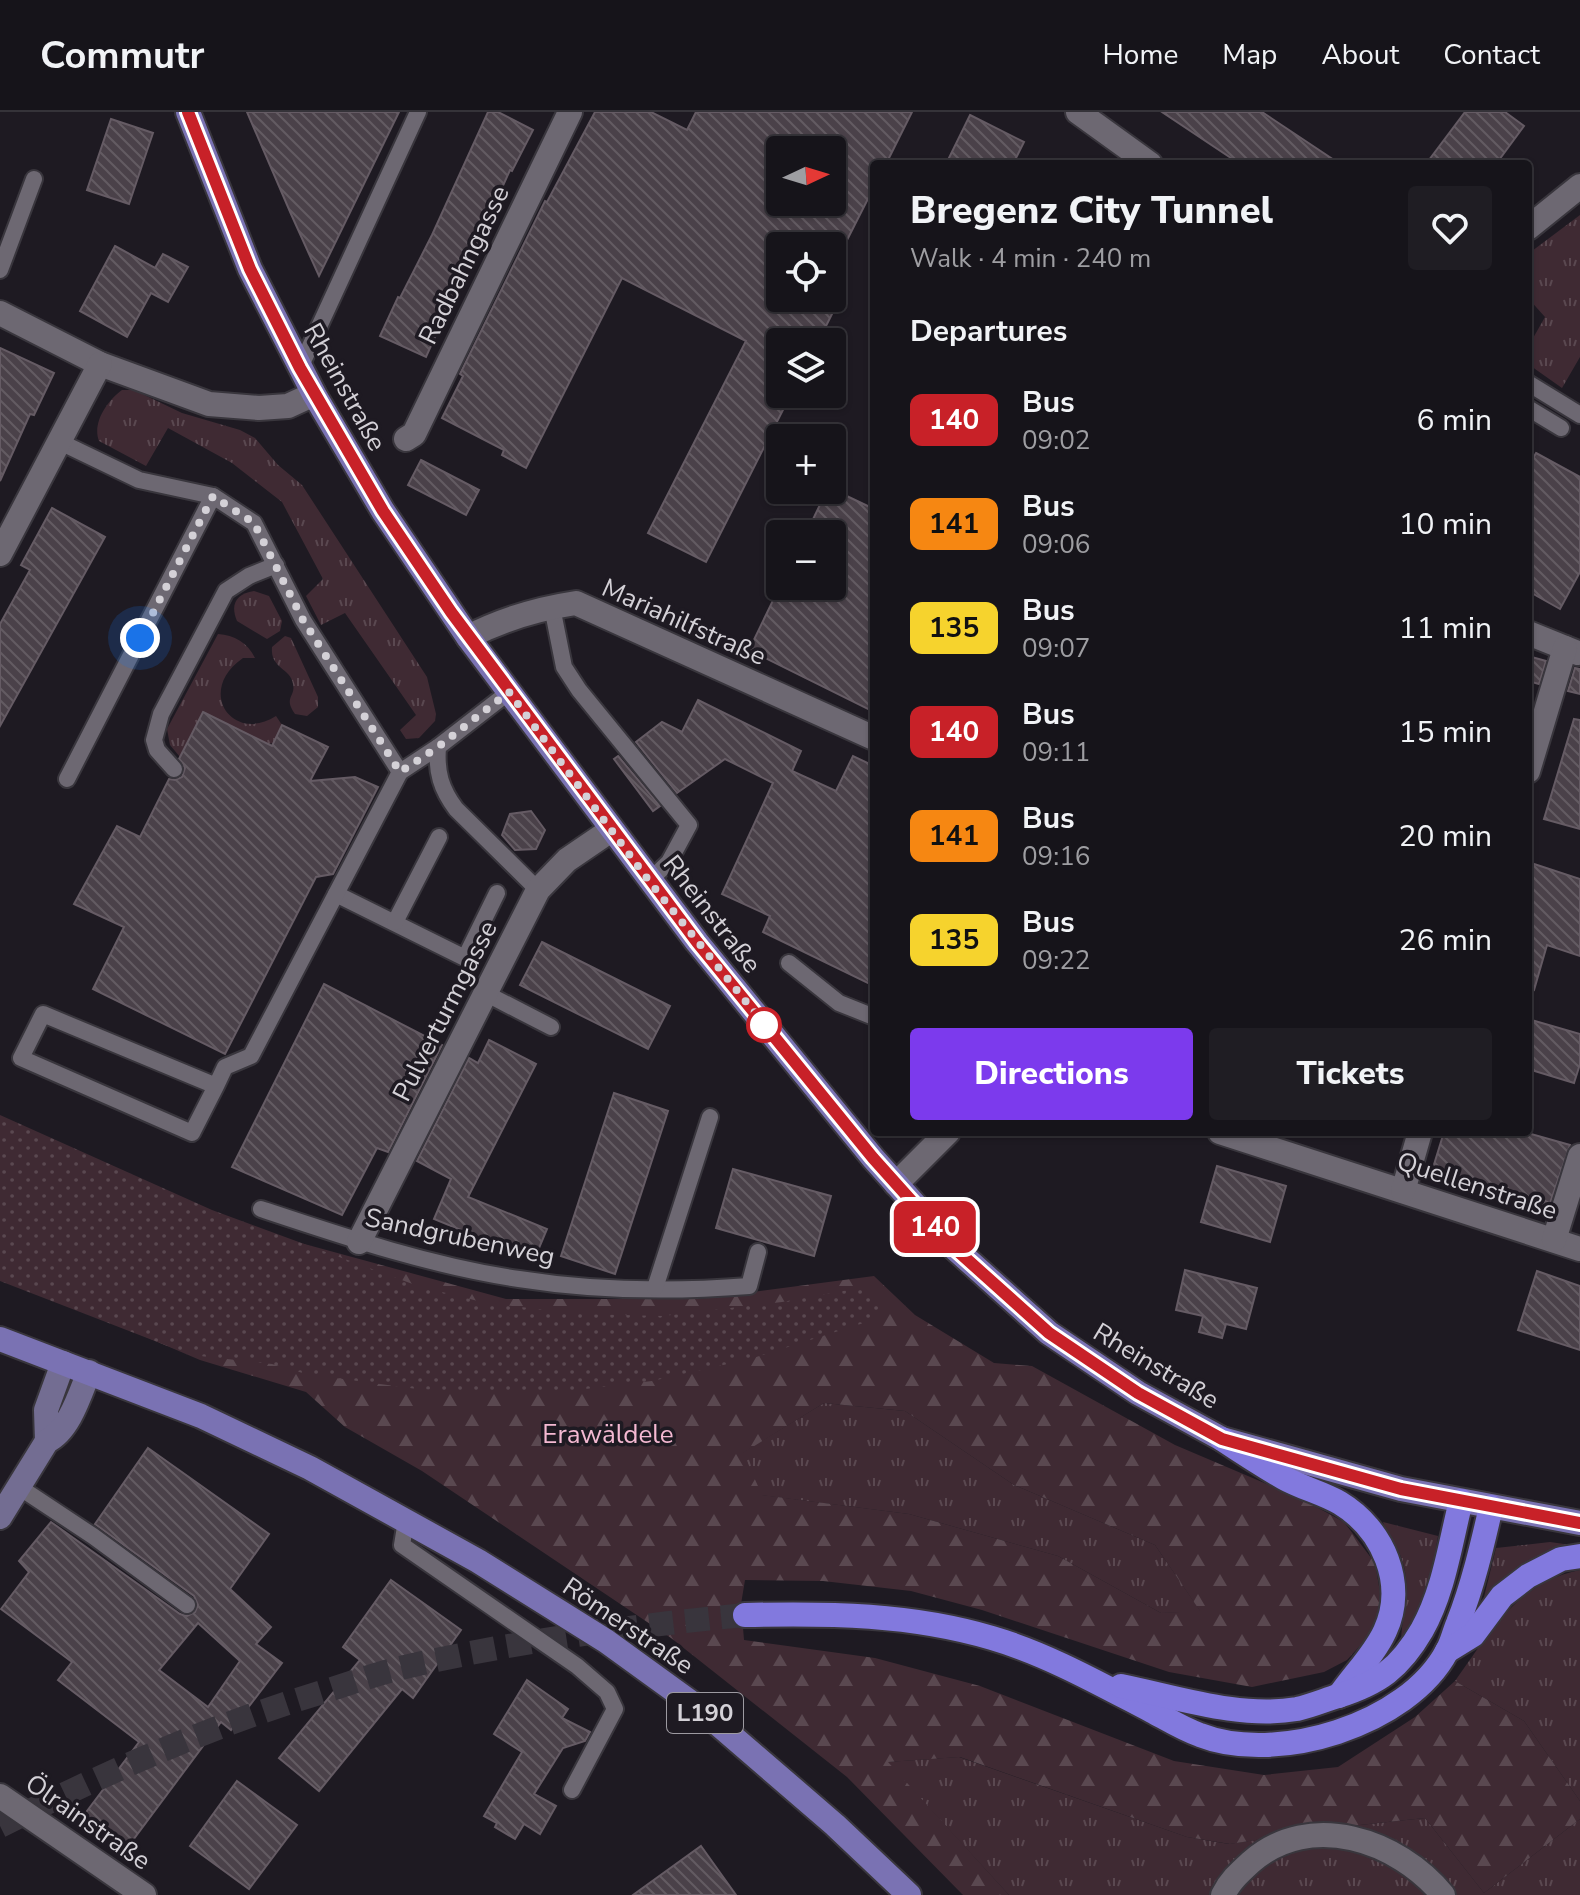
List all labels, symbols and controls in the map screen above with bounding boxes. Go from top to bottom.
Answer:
text: Commutr [40,30,205,81]
text: Home [1103,36,1178,74]
text: Map [1222,36,1277,74]
text: About [1321,36,1399,74]
text: Contact [1443,36,1540,74]
north arrow [766,136,846,216]
map controls [766,136,846,600]
street label: Radbahngasse [410,180,518,350]
text: Bregenz City Tunnel [910,185,1273,236]
button: heart [1408,186,1492,270]
button: locate [766,232,846,312]
text: Walk · 4 min · 240 m [910,241,1151,276]
text: Departures [910,311,1067,352]
street label: Rheinstraße [295,317,395,457]
button: layers [766,328,846,408]
text: Bus [1022,382,1075,423]
text: 6 min [1417,400,1492,441]
text: 140 [929,401,979,439]
text: 09:02 [1022,423,1090,458]
button: + [766,424,846,504]
text: Bus [1022,486,1075,527]
text: 10 min [1399,504,1492,545]
text: 141 [929,505,979,543]
button: − [766,520,846,600]
text: 09:06 [1022,527,1090,562]
street label: Mariahilfstraße [596,570,772,674]
text: Bus [1022,590,1075,631]
text: 11 min [1399,608,1492,649]
text: 135 [929,609,979,647]
your location [120,618,160,658]
text: 09:07 [1022,631,1090,666]
text: Bus [1022,694,1075,735]
text: 15 min [1399,712,1492,753]
text: 140 [929,713,979,751]
text: 09:11 [1022,735,1090,770]
text: Bus [1022,798,1075,839]
text: 20 min [1399,816,1492,857]
text: 141 [929,817,979,855]
text: 09:16 [1022,839,1090,874]
street label: Rheinstraße [655,848,769,980]
text: Bus [1022,902,1075,943]
street label: Pulverturmgasse [384,915,506,1107]
text: 26 min [1399,920,1492,961]
text: 135 [929,921,979,959]
text: 09:22 [1022,943,1090,978]
unlabelled marker [747,1008,781,1042]
button: Directions [910,1028,1193,1120]
button: Tickets [1209,1028,1492,1120]
street label: Quellenstraße [1392,1144,1562,1228]
street label: Sandgrubenweg [362,1200,558,1274]
line badge: 140 [889,1201,981,1253]
text: 140 [910,1208,960,1246]
street label: Rheinstraße [1087,1315,1225,1417]
park label: Erawäldele [542,1417,674,1452]
street label: Römerstraße [556,1569,700,1683]
road number: L190 [667,1693,743,1733]
street label: Ölrainstraße [18,1766,158,1878]

